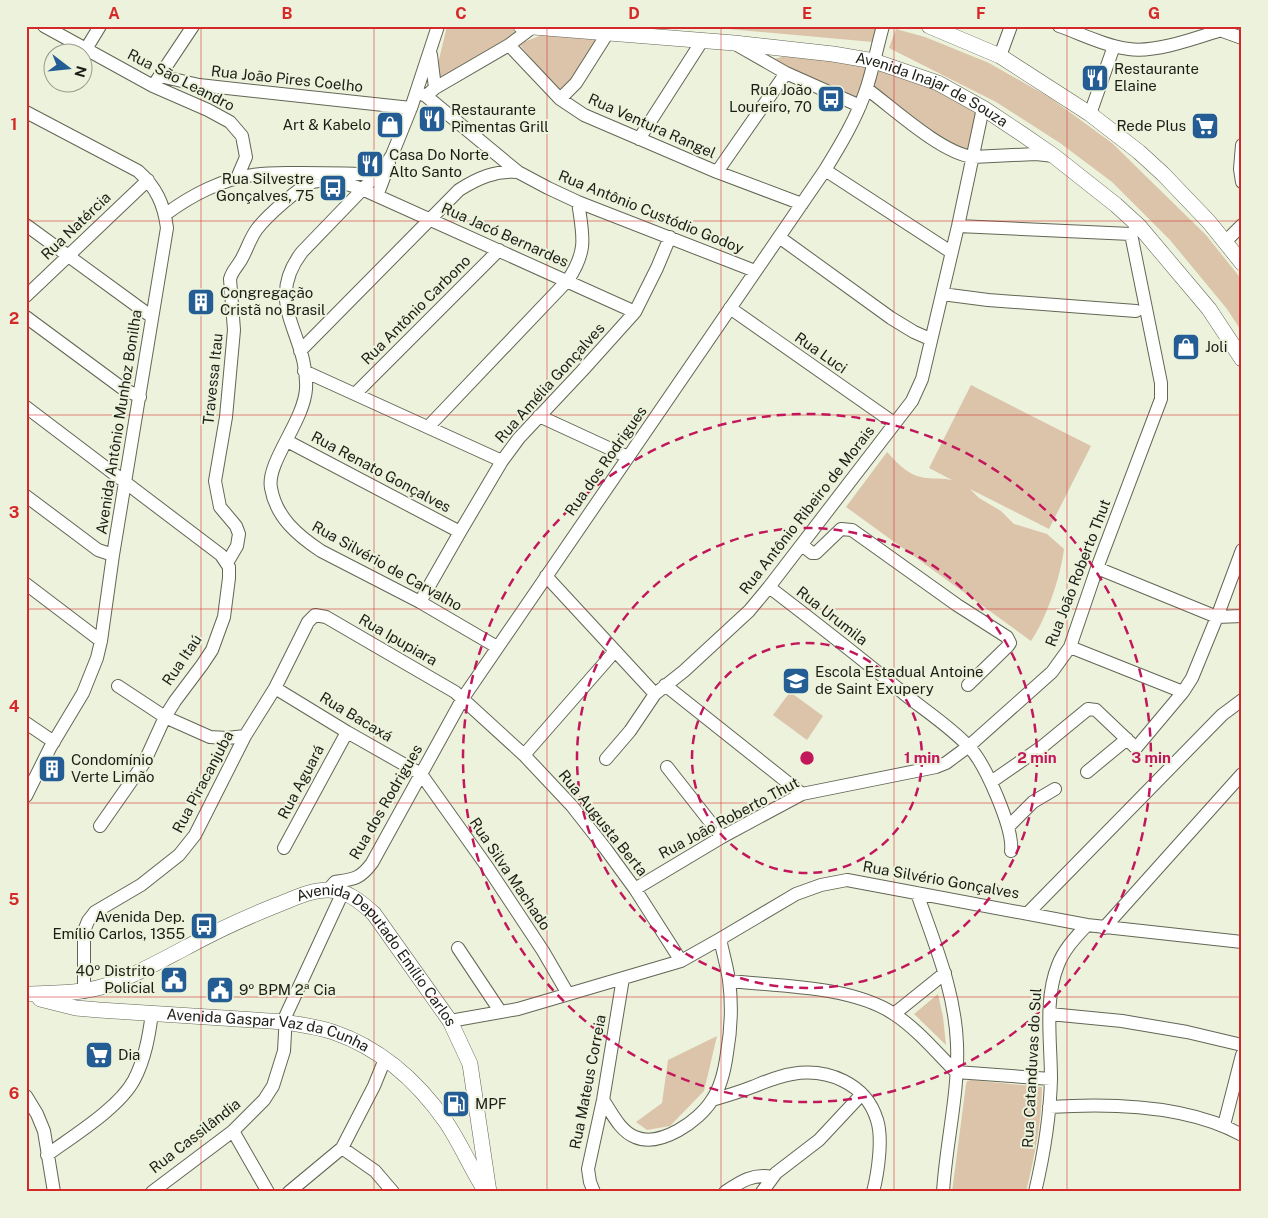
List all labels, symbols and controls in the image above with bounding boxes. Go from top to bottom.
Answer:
text: A [108,4,120,23]
text: B [282,4,293,23]
text: C [455,4,467,23]
text: D [628,4,640,23]
text: E [802,4,812,23]
text: F [976,4,986,23]
text: G [1148,4,1160,23]
north arrow [42,42,92,92]
street label: Rua São Leandro [125,45,238,114]
street label: Avenida Inajar de Souza [854,49,1011,130]
place label: Restaurante Elaine [1114,60,1199,94]
street label: Rua João Pires Coelho [210,62,364,95]
restaurant icon: Restaurante Elaine [1080,63,1110,93]
text: N [71,64,90,79]
place label: Rua João Loureiro, 70 [729,81,812,115]
bus stop icon: Rua João Loureiro, 70 [816,84,846,114]
street label: Rua Ventura Rangel [586,90,719,161]
place label: Restaurante Pimentas Grill [451,101,549,135]
restaurant icon: Restaurante Pimentas Grill [417,104,447,134]
shop icon: Art & Kabelo [375,110,405,140]
supermarket icon: Rede Plus [1190,111,1220,141]
text: 1 [11,115,17,134]
place label: Art & Kabelo [282,116,371,133]
place label: Rede Plus [1116,117,1186,134]
place label: Casa Do Norte Alto Santo [389,146,489,180]
restaurant icon: Casa Do Norte Alto Santo [355,149,385,179]
street label: Rua Antônio Custódio Godoy [556,167,746,257]
place label: Rua Silvestre Gonçalves, 75 [216,170,314,204]
bus stop icon: Rua Silvestre Gonçalves, 75 [318,173,348,203]
street label: Rua Natércia [37,188,114,263]
street label: Rua Jacó Bernardes [439,199,571,270]
street label: Rua Antônio Carbono [358,252,474,368]
place label: Congregação Cristã no Brasil [220,284,326,318]
building icon: Congregação Cristã no Brasil [186,287,216,317]
street label: Avenida Antônio Munhoz Bonilha [92,308,145,536]
text: 2 [9,309,19,328]
street label: Rua Amélia Gonçalves [491,319,608,446]
street label: Rua Luci [792,328,851,377]
street label: Travessa Itau [199,332,226,426]
shop icon: Joli [1171,332,1201,362]
place label: Joli [1205,338,1228,355]
street label: Rua dos Rodrigues [561,403,650,519]
street label: Rua Antônio Ribeiro de Morais [736,422,878,597]
street label: Rua Renato Gonçalves [309,428,454,516]
street label: Rua João Roberto Thut [1042,497,1114,649]
text: 3 [9,503,19,522]
street label: Rua Silvério de Carvalho [309,517,465,614]
street label: Rua Urumila [793,583,871,649]
street label: Rua Ipupiara [356,610,440,669]
street label: Rua Itaú [158,631,205,688]
place label: Escola Estadual Antoine de Saint Exupery [815,663,984,697]
school or university icon: Escola Estadual Antoine de Saint Exupery [781,666,811,696]
street label: Rua Bacaxá [317,688,396,745]
text: 4 [9,697,20,716]
street label: Rua Piracanjuba [169,728,237,836]
street label: Rua dos Rodrigues [346,741,425,862]
street label: Rua Aguará [274,742,327,822]
centre of rings [798,749,816,767]
text: 1 min [904,749,940,766]
text: 2 min [1017,749,1057,766]
text: 3 min [1131,749,1171,766]
place label: Condomínio Verte Limão [71,751,154,785]
building icon: Condomínio Verte Limão [37,754,67,784]
street label: Rua Augusta Berta [556,766,651,879]
street label: Rua João Roberto Thut [656,773,802,862]
street label: Rua Silva Machado [466,814,554,933]
street label: Rua Silvério Gonçalves [862,857,1021,902]
street label: Avenida Deputado Emílio Carlos [294,881,460,1029]
text: 5 [9,890,20,909]
place label: Avenida Dep. Emílio Carlos, 1355 [52,908,185,942]
bus stop icon: Avenida Dep. Emílio Carlos, 1355 [189,911,219,941]
place label: 40º Distrito Policial [76,962,155,996]
public building icon: 40º Distrito Policial [159,965,189,995]
public building icon: 9º BPM 2ª Cia [205,975,235,1005]
place label: 9º BPM 2ª Cia [239,981,336,998]
street label: Rua Catanduvas do Sul [1019,988,1044,1148]
street label: Avenida Gaspar Vaz da Cunha [166,1005,372,1055]
street label: Rua Mateus Correia [566,1013,609,1151]
supermarket icon: Dia [84,1040,114,1070]
place label: Dia [118,1046,140,1063]
text: 6 [9,1084,19,1103]
fuel station icon: MPF [441,1089,471,1119]
street label: Rua Cassilândia [146,1095,243,1176]
place label: MPF [475,1095,507,1112]

